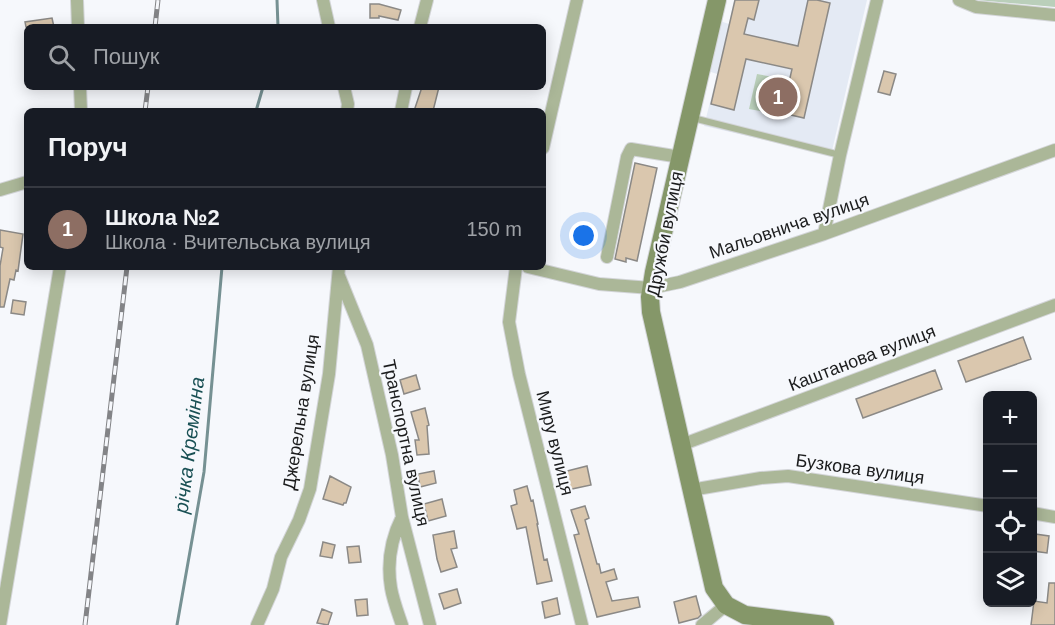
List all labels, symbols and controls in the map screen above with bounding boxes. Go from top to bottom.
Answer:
search box [24,24,546,90]
icon: search [45,41,78,74]
text: Пошук [93,44,159,69]
pin: 1 [758,74,798,120]
text: Поруч [48,132,128,162]
street label: Дружби вулиця [643,170,687,298]
street label: Мальовнича вулиця [707,189,871,263]
text: Школа №2 [105,205,220,230]
text: 1 [62,218,73,240]
text: 150 m [466,218,522,240]
your location [569,221,598,250]
text: Школа · Вчительська вулиця [105,231,370,253]
street label: Каштанова вулиця [786,321,938,395]
street label: Джерельна вулиця [279,333,323,491]
street label: Транспортна вулиця [379,358,433,528]
water label: річка Кремінна [170,376,208,515]
street label: Миру вулиця [532,389,578,497]
map controls [983,391,1037,607]
button: + [983,391,1037,445]
button: − [983,445,1037,499]
street label: Бузкова вулиця [794,450,926,488]
button: locate [983,499,1037,553]
button: layers [983,553,1037,607]

